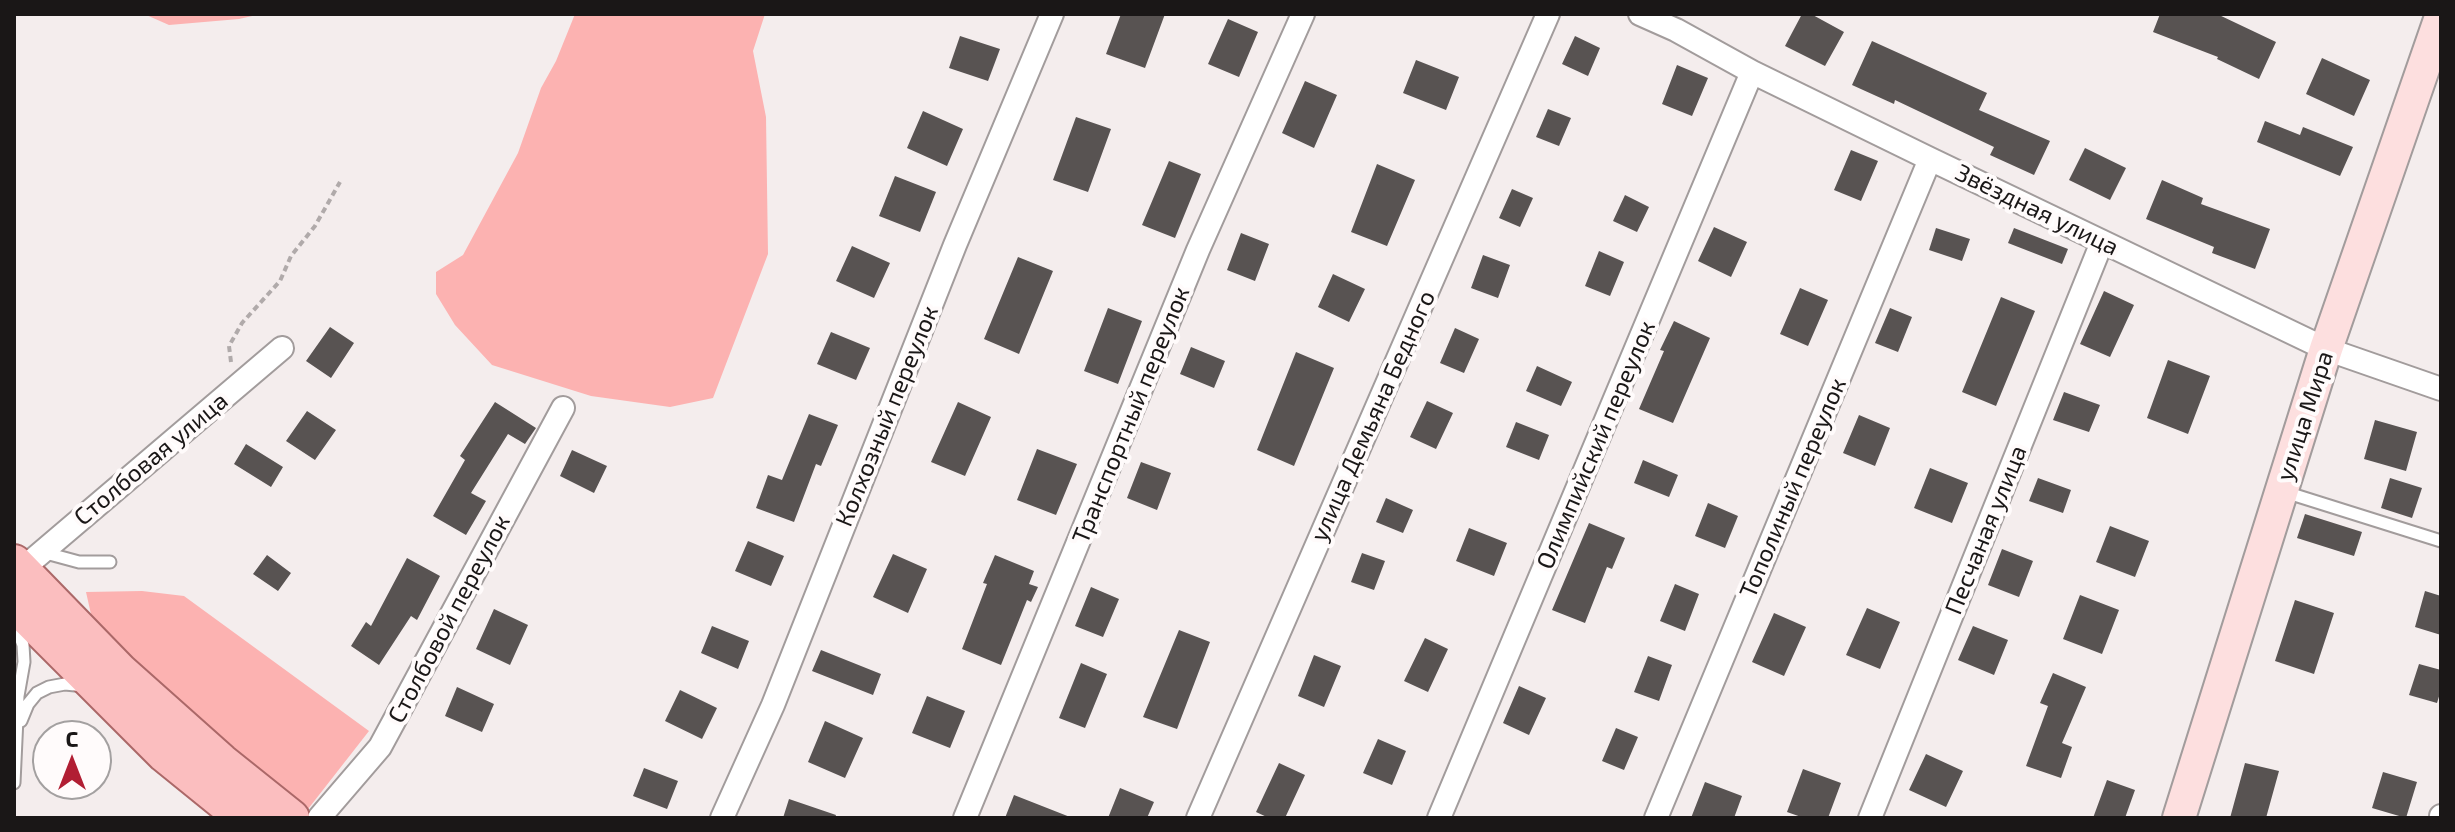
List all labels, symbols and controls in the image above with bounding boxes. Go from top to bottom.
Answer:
street label: Звёздная улица [1951,158,2123,262]
street label: Транспортный переулок [1066,282,1196,548]
street label: улица Демьяна Бедного [1305,286,1441,546]
street label: Колхозный переулок [830,301,944,531]
street label: Олимпийский переулок [1531,316,1661,574]
street label: улица Мира [2270,347,2340,485]
street label: Тополиный переулок [1734,374,1852,602]
street label: Столбовая улица [68,386,234,532]
street label: Песчаная улица [1939,441,2033,619]
street label: Столбовой переулок [382,510,516,728]
north arrow [32,720,112,800]
text: С [66,725,78,751]

